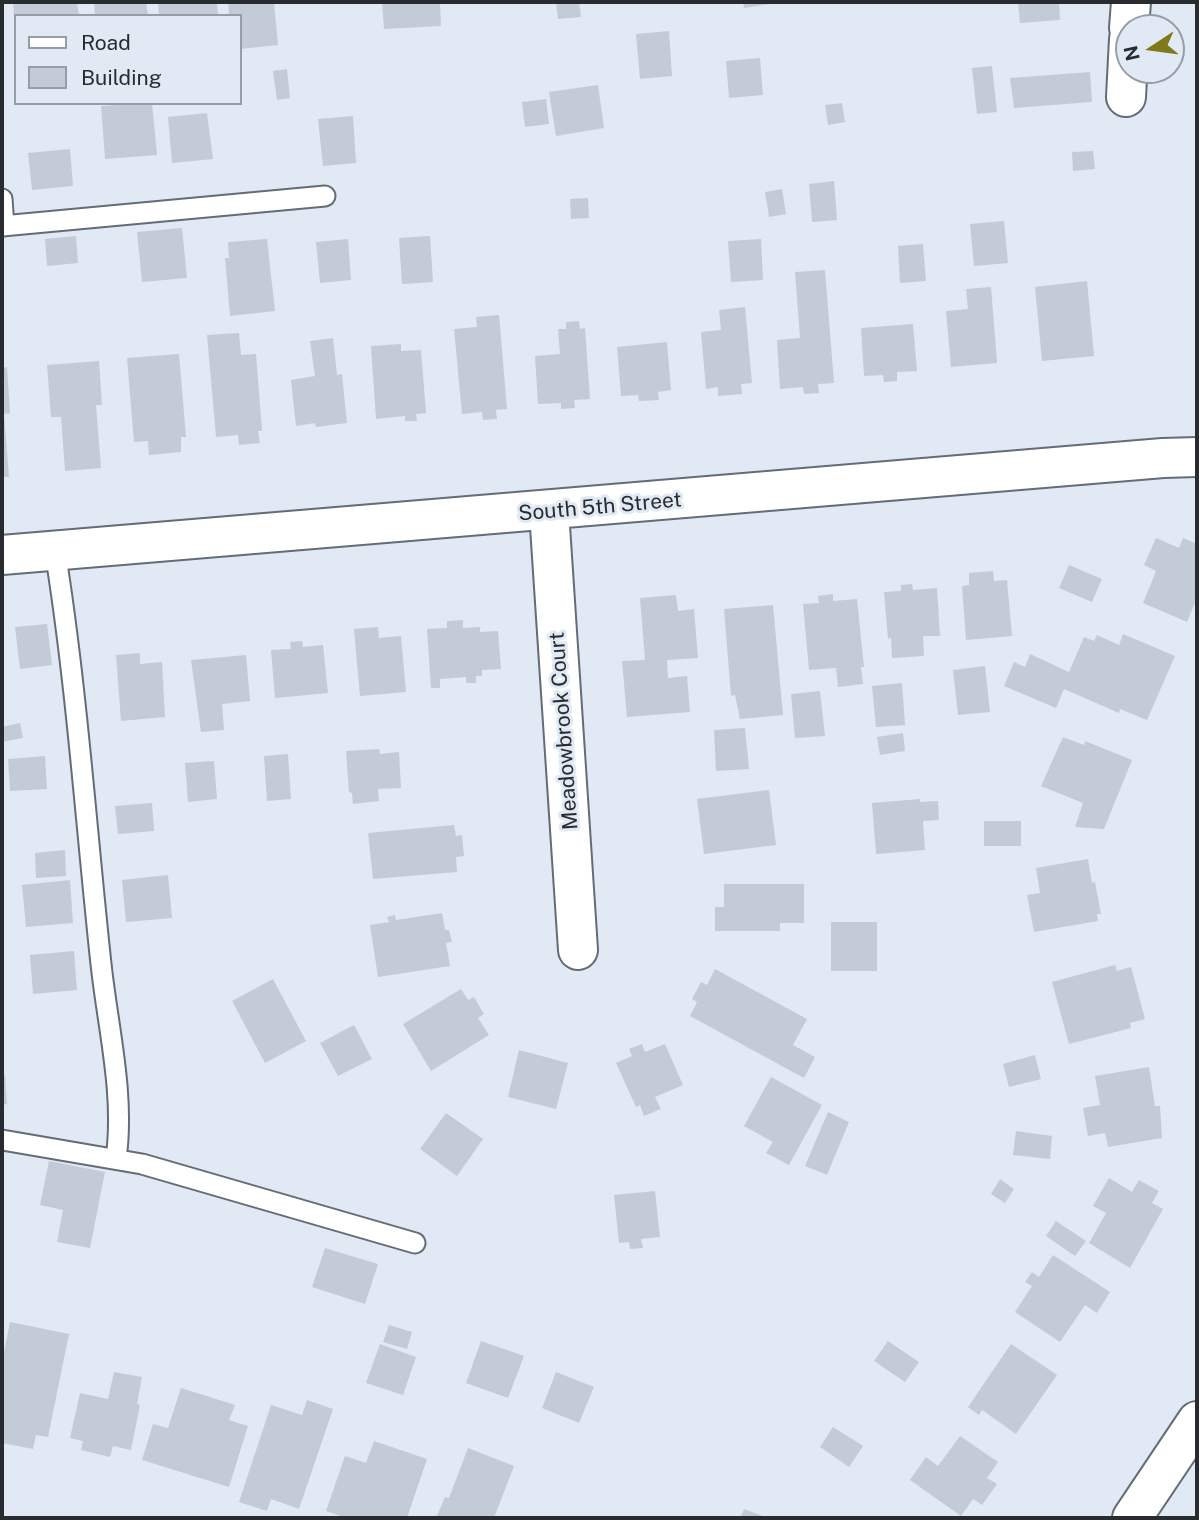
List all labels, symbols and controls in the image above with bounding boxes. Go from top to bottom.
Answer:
legend [14,14,242,105]
north arrow [1115,14,1185,84]
text: Road [81,30,131,55]
text: N [1119,44,1144,63]
text: Building [81,65,162,90]
street label: South 5th Street [517,487,683,527]
street label: Meadowbrook Court [545,631,583,831]

